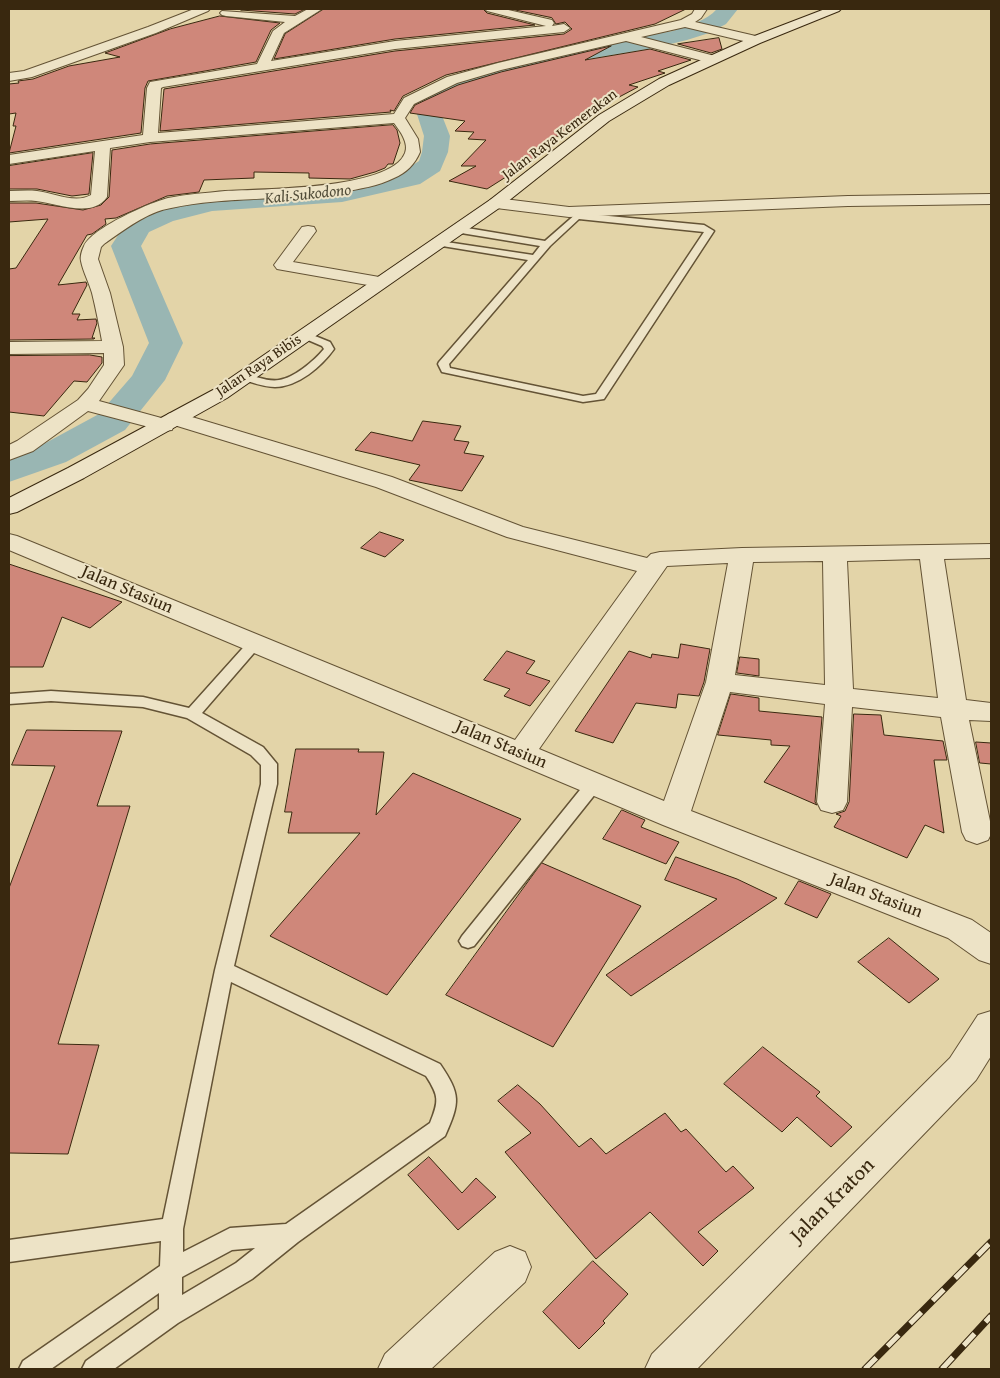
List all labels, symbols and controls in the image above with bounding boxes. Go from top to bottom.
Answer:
street label: Jalan Raya Kemerakan [499,86,621,184]
water label: Kali Sukodono [264,181,352,209]
street label: Jalan Raya Bibis [213,331,305,401]
street label: Jalan Stasiun [78,561,176,619]
street label: Jalan Stasiun [452,716,550,774]
street label: Jalan Stasiun [827,868,925,924]
street label: Jalan Kraton [785,1153,881,1249]

